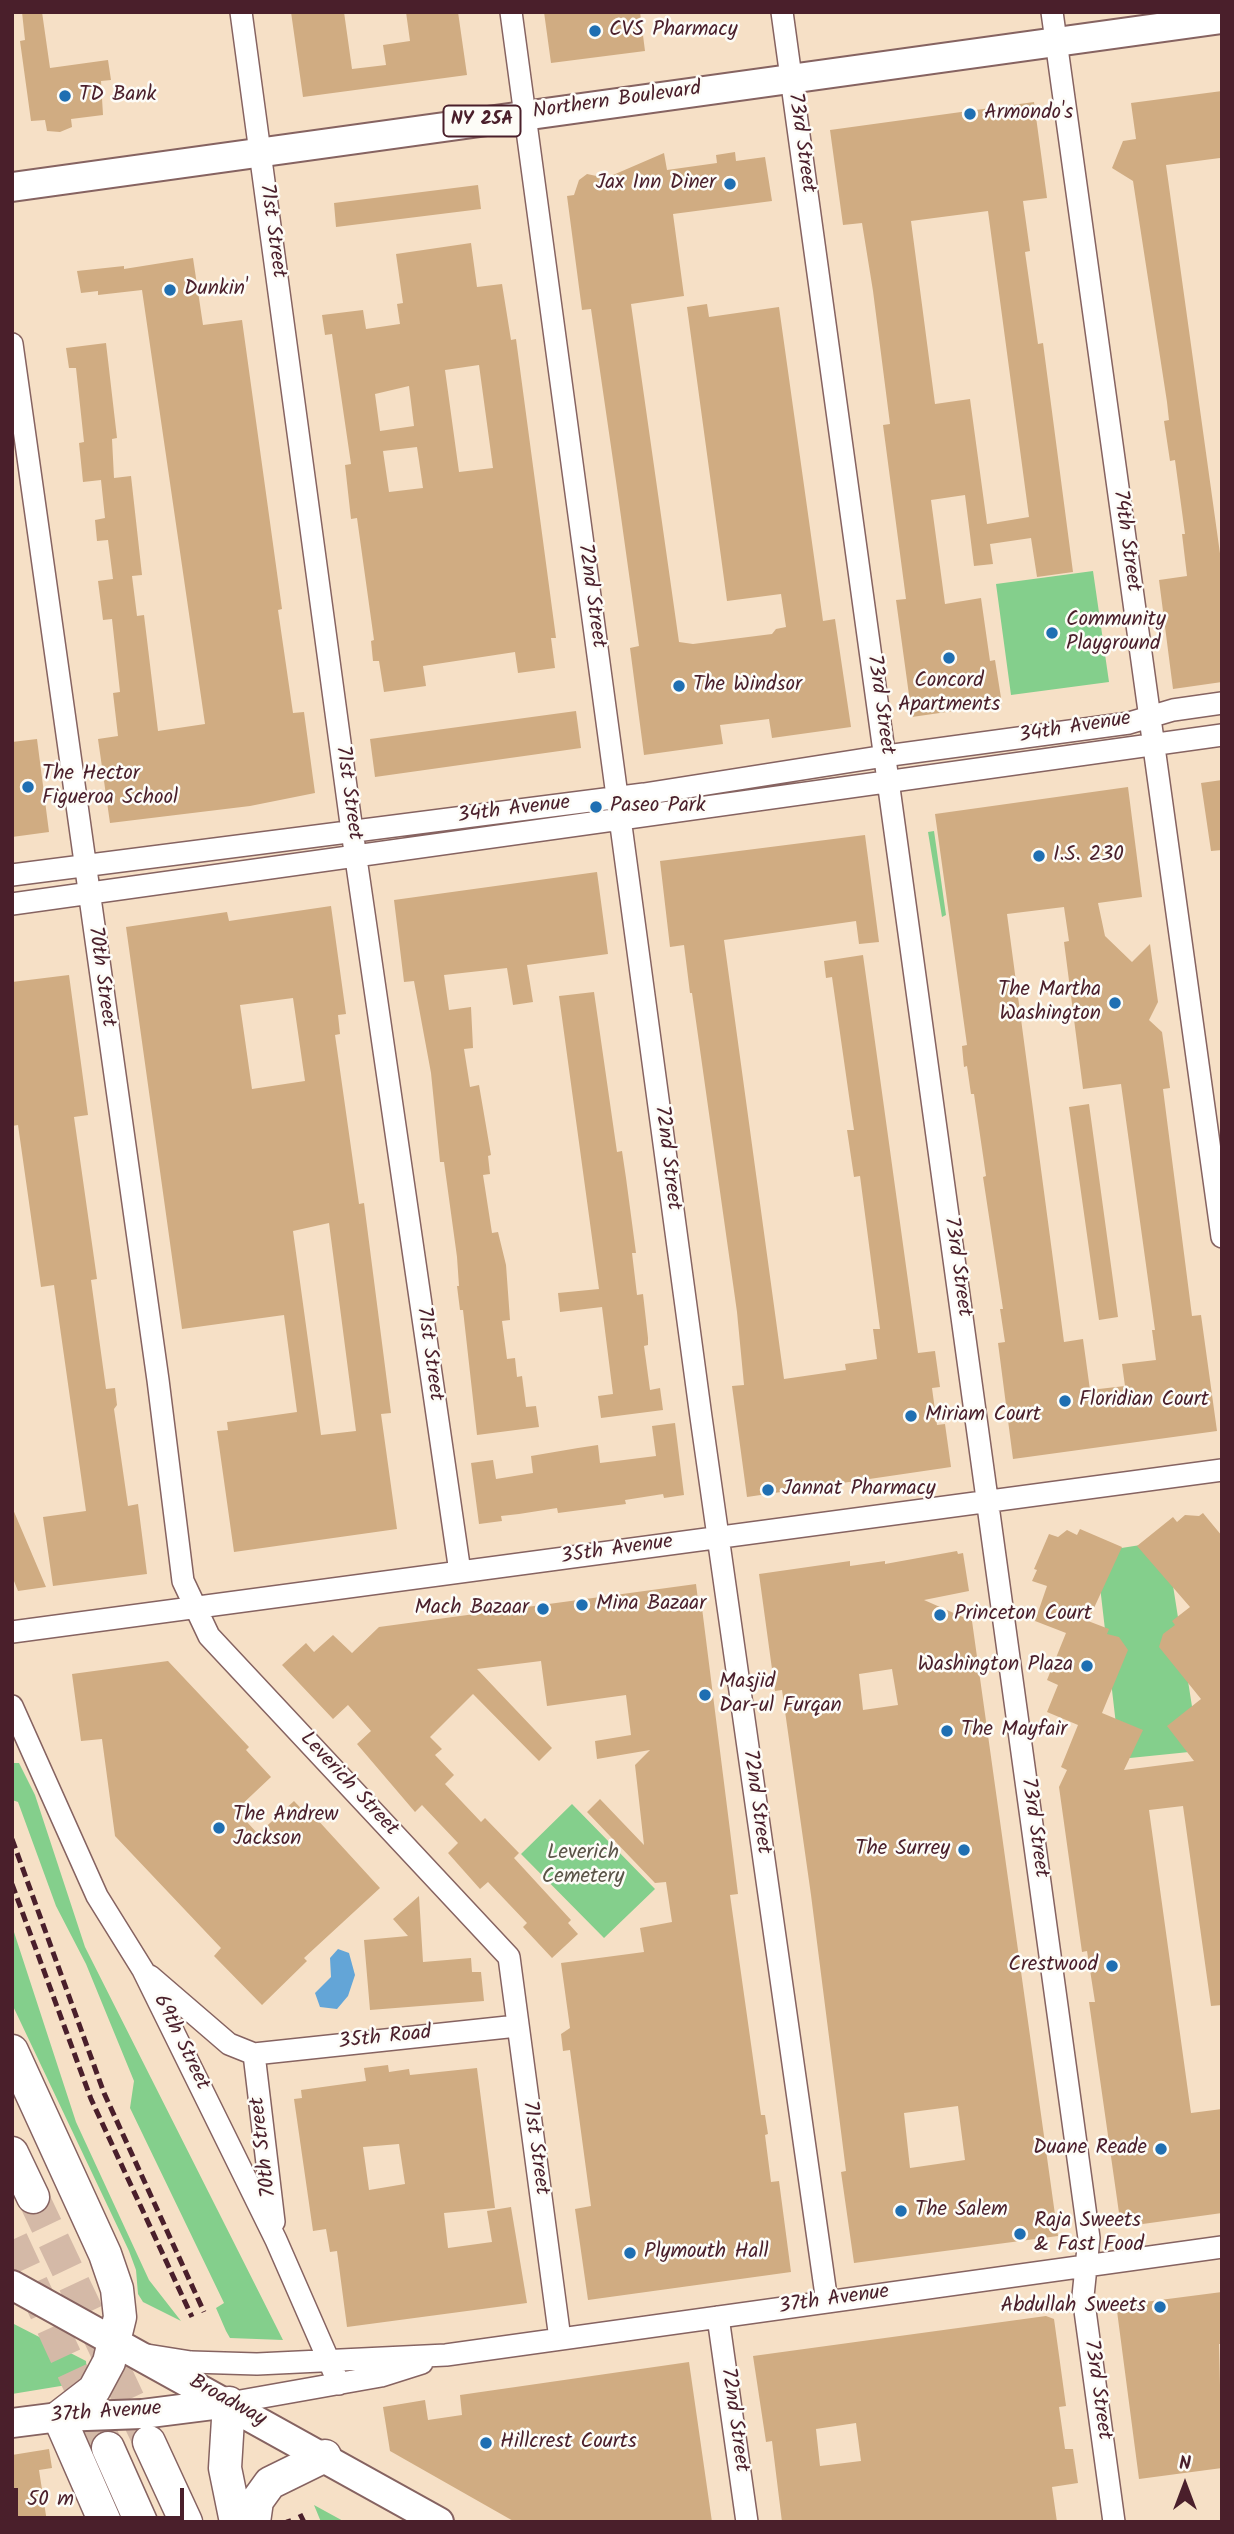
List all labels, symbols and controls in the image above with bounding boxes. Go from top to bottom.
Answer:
place label: CVS Pharmacy [609,18,738,44]
marker: CVS Pharmacy [587,23,603,39]
street label: Northern Boulevard [531,78,703,126]
place label: TD Bank [79,83,156,109]
marker: TD Bank [57,88,73,104]
street label: 73rd Street [781,91,819,195]
place label: Armondo's [984,101,1073,127]
road number: NY 25A [444,105,520,136]
marker: Armondo's [962,106,978,122]
place label: Jax Inn Diner [595,171,716,197]
marker: Jax Inn Diner [722,176,738,192]
street label: 71st Street [252,182,290,280]
place label: Dunkin' [184,277,248,303]
marker: Dunkin' [162,282,178,298]
street label: 74th Street [1105,489,1145,593]
street label: 72nd Street [570,542,610,650]
place label: Community Playground [1066,608,1166,658]
marker: Community Playground [1044,625,1060,641]
marker: Concord Apartments [941,650,957,666]
street label: 73rd Street [860,653,898,757]
place label: Concord Apartments [898,669,1000,719]
place label: The Windsor [693,673,802,699]
marker: The Windsor [671,678,687,694]
street label: 34th Avenue [1017,708,1133,750]
street label: 71st Street [328,744,366,842]
place label: The Hector Figueroa School [42,762,178,812]
marker: The Hector Figueroa School [20,779,36,795]
street label: 34th Avenue [456,792,572,830]
place label: Paseo Park [610,794,706,820]
marker: Paseo Park [588,799,604,815]
place label: I.S. 230 [1053,843,1124,869]
marker: I.S. 230 [1031,848,1047,864]
street label: 70th Street [80,925,120,1029]
place label: The Martha Washington [998,978,1101,1028]
marker: The Martha Washington [1107,995,1123,1011]
street label: 72nd Street [647,1104,685,1212]
street label: 73rd Street [937,1215,975,1319]
street label: 71st Street [409,1305,447,1403]
place label: Floridian Court [1079,1388,1209,1414]
marker: Floridian Court [1057,1393,1073,1409]
place label: Miriam Court [925,1403,1041,1429]
marker: Miriam Court [903,1408,919,1424]
place label: Jannat Pharmacy [782,1477,936,1503]
marker: Jannat Pharmacy [760,1482,776,1498]
street label: 35th Avenue [559,1531,675,1571]
place label: Mina Bazaar [596,1592,706,1618]
place label: Mach Bazaar [414,1596,529,1622]
marker: Mina Bazaar [574,1597,590,1613]
marker: Mach Bazaar [535,1601,551,1617]
place label: Princeton Court [954,1602,1092,1628]
marker: Princeton Court [932,1607,948,1623]
place label: Washington Plaza [918,1653,1073,1679]
marker: Washington Plaza [1079,1658,1095,1674]
place label: Masjid Dar-ul Furqan [719,1670,842,1720]
marker: Masjid Dar-ul Furqan [697,1687,713,1703]
place label: The Mayfair [961,1718,1067,1744]
marker: The Mayfair [939,1723,955,1739]
street label: Leverich Street [293,1728,403,1842]
street label: 72nd Street [735,1748,775,1856]
street label: 73rd Street [1014,1776,1052,1880]
place label: The Andrew Jackson [233,1803,338,1853]
marker: The Andrew Jackson [211,1820,227,1836]
place label: The Surrey [855,1837,950,1863]
park label: Leverich Cemetery [542,1841,624,1891]
marker: The Surrey [956,1842,972,1858]
place label: Crestwood [1008,1953,1098,1979]
marker: Crestwood [1104,1958,1120,1974]
street label: 69th Street [146,1991,214,2095]
street label: 35th Road [337,2022,433,2056]
street label: 70th Street [246,2095,284,2199]
street label: 71st Street [515,2099,553,2197]
place label: Duane Reade [1033,2136,1147,2162]
marker: Duane Reade [1153,2141,1169,2157]
place label: The Salem [915,2198,1008,2224]
marker: The Salem [893,2203,909,2219]
place label: Raja Sweets & Fast Food [1034,2209,1144,2259]
marker: Raja Sweets & Fast Food [1012,2226,1028,2242]
place label: Plymouth Hall [644,2240,769,2266]
marker: Plymouth Hall [622,2245,638,2261]
street label: 37th Avenue [777,2281,891,2321]
place label: Abdullah Sweets [1001,2294,1146,2320]
marker: Abdullah Sweets [1152,2299,1168,2315]
street label: 73rd Street [1077,2338,1115,2442]
street label: 72nd Street [713,2366,753,2474]
street label: Broadway [184,2371,270,2433]
street label: 37th Avenue [50,2398,162,2430]
place label: Hillcrest Courts [500,2430,637,2456]
marker: Hillcrest Courts [478,2435,494,2451]
text: N [1179,2449,1191,2479]
north arrow [1150,2450,1220,2520]
scale bar [18,2474,187,2518]
text: 50 m [27,2483,74,2516]

